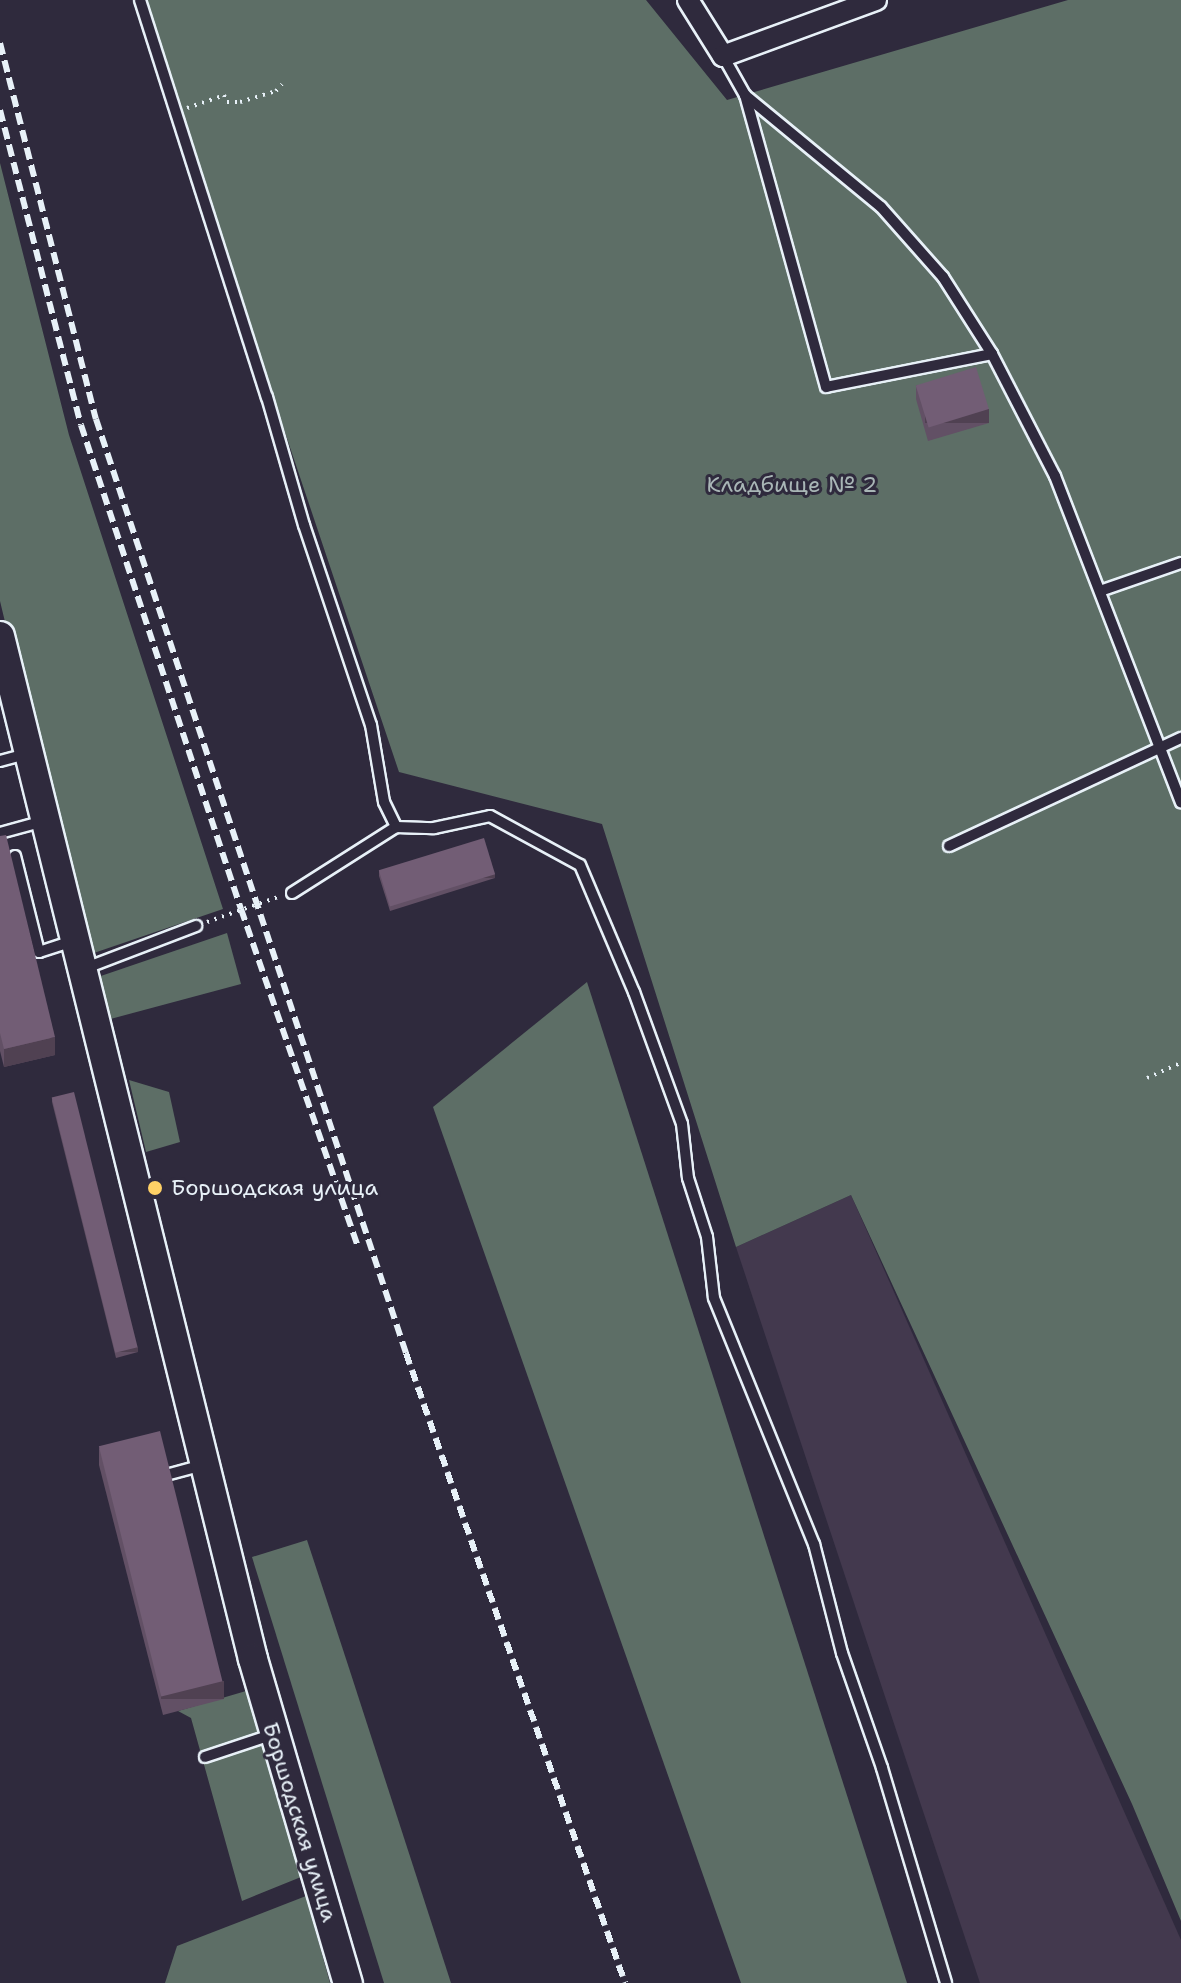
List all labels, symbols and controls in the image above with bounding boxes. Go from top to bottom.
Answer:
park label: Кладбище № 2 [707,472,877,498]
place label: Боршодская улица [171,1175,378,1201]
marker: Боршодская улица [146,1179,164,1197]
street label: Боршодская улица [257,1719,343,1925]

